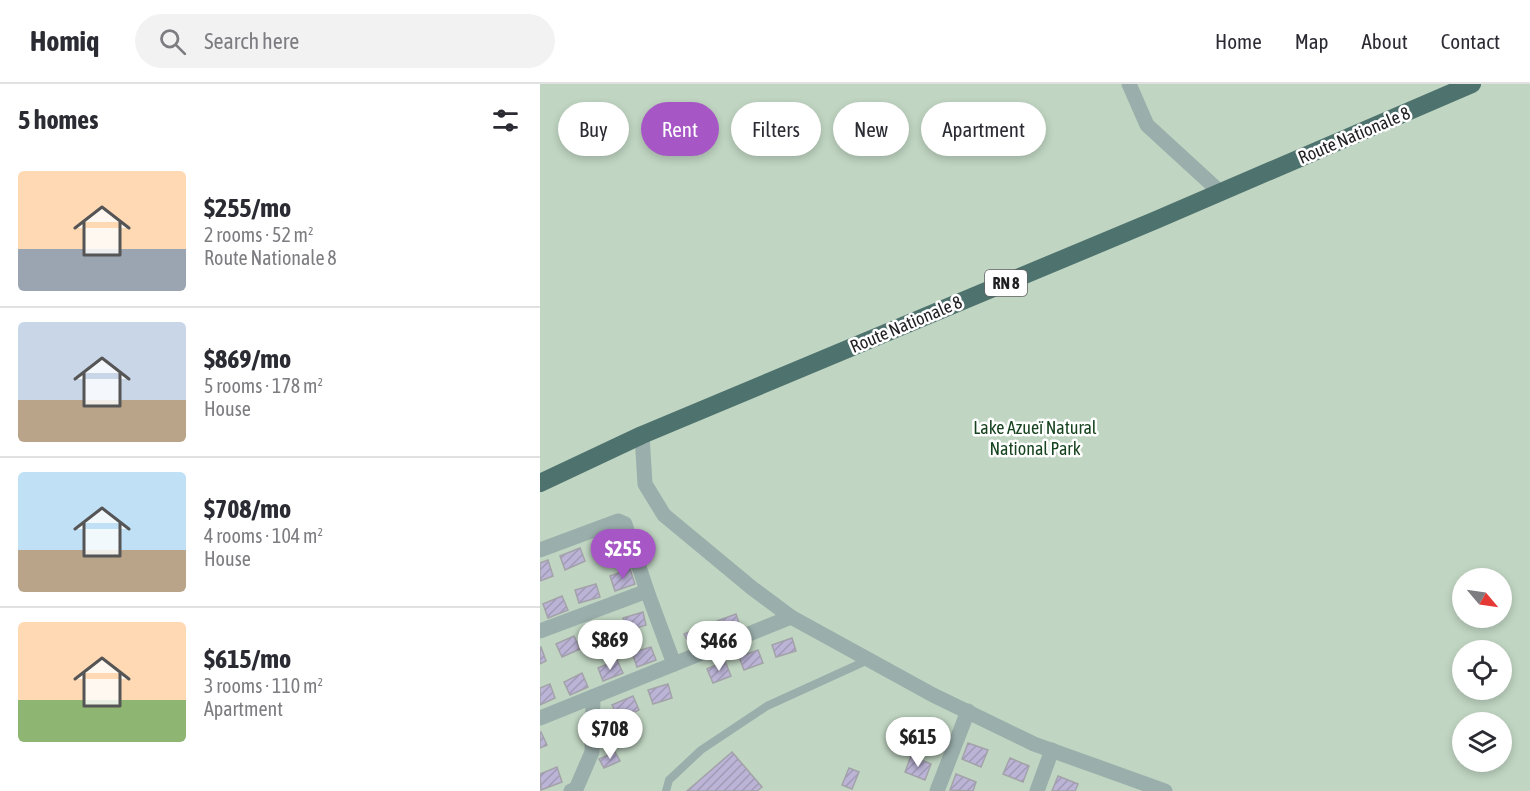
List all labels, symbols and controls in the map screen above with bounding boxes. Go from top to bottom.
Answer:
search box [135,14,555,68]
text: Homiq [30,25,99,57]
icon: search [156,25,189,58]
text: Search here [204,28,299,54]
text: Home [1215,29,1262,53]
text: Map [1295,29,1329,53]
text: About [1362,29,1408,53]
text: Contact [1441,29,1500,53]
chip: Buy [558,102,629,156]
chip: Rent [641,102,719,156]
chip: Filters [731,102,821,156]
chip: New [833,102,909,156]
chip: Apartment [921,102,1046,156]
street label: Route Nationale 8 [1295,102,1413,168]
icon: filters [489,104,522,137]
text: 5 homes [18,105,98,135]
text: $255/mo [204,193,291,223]
icon: home [66,195,138,267]
text: 2 rooms · 52 m² [204,223,314,246]
text: Route Nationale 8 [204,246,337,269]
road number: RN 8 [985,270,1027,296]
street label: Route Nationale 8 [847,291,965,357]
text: $869/mo [204,344,291,374]
icon: home [66,346,138,418]
text: 5 rooms · 178 m² [204,374,323,397]
text: House [204,397,251,420]
park label: Lake Azueï Natural National Park [973,417,1097,459]
text: $708/mo [204,494,291,524]
icon: home [66,496,138,568]
text: 4 rooms · 104 m² [204,524,323,547]
pin: $255 [587,529,659,580]
text: $255 [605,537,641,560]
text: House [204,547,251,570]
north arrow [1452,568,1512,628]
map controls [1452,568,1512,772]
pin: $869 [574,620,646,671]
pin: $466 [683,621,755,672]
text: $869 [592,628,628,651]
text: $466 [701,629,737,652]
button: locate [1452,640,1512,700]
text: $615/mo [204,644,291,674]
icon: home [66,646,138,718]
text: 3 rooms · 110 m² [204,674,323,697]
text: Apartment [204,697,283,720]
pin: $708 [574,709,646,760]
button: layers [1452,712,1512,772]
text: $708 [592,717,628,740]
pin: $615 [882,717,954,768]
text: $615 [900,725,936,748]

